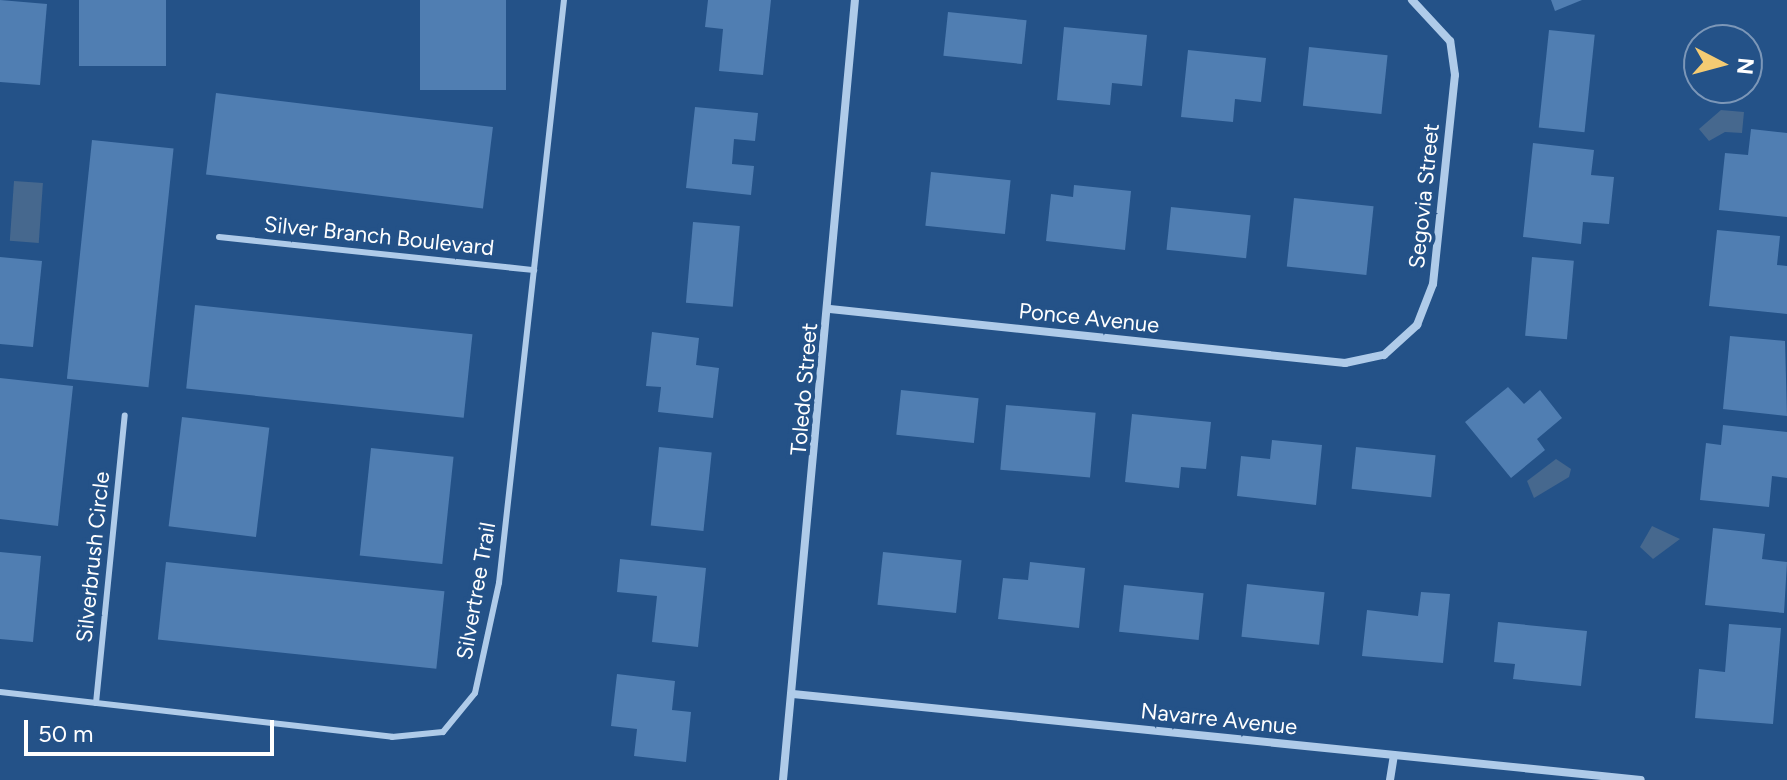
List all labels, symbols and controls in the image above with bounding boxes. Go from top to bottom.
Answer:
north arrow [1683,24,1763,104]
text: N [1731,56,1760,76]
street label: Segovia Street [1403,122,1445,270]
street label: Silver Branch Boulevard [263,211,495,261]
street label: Ponce Avenue [1017,297,1161,339]
street label: Toledo Street [785,322,823,456]
street label: Silverbrush Circle [71,470,115,644]
street label: Silvertree Trail [451,520,501,662]
street label: Navarre Avenue [1139,698,1299,740]
scale bar [28,704,278,754]
text: 50 m [38,719,94,748]

